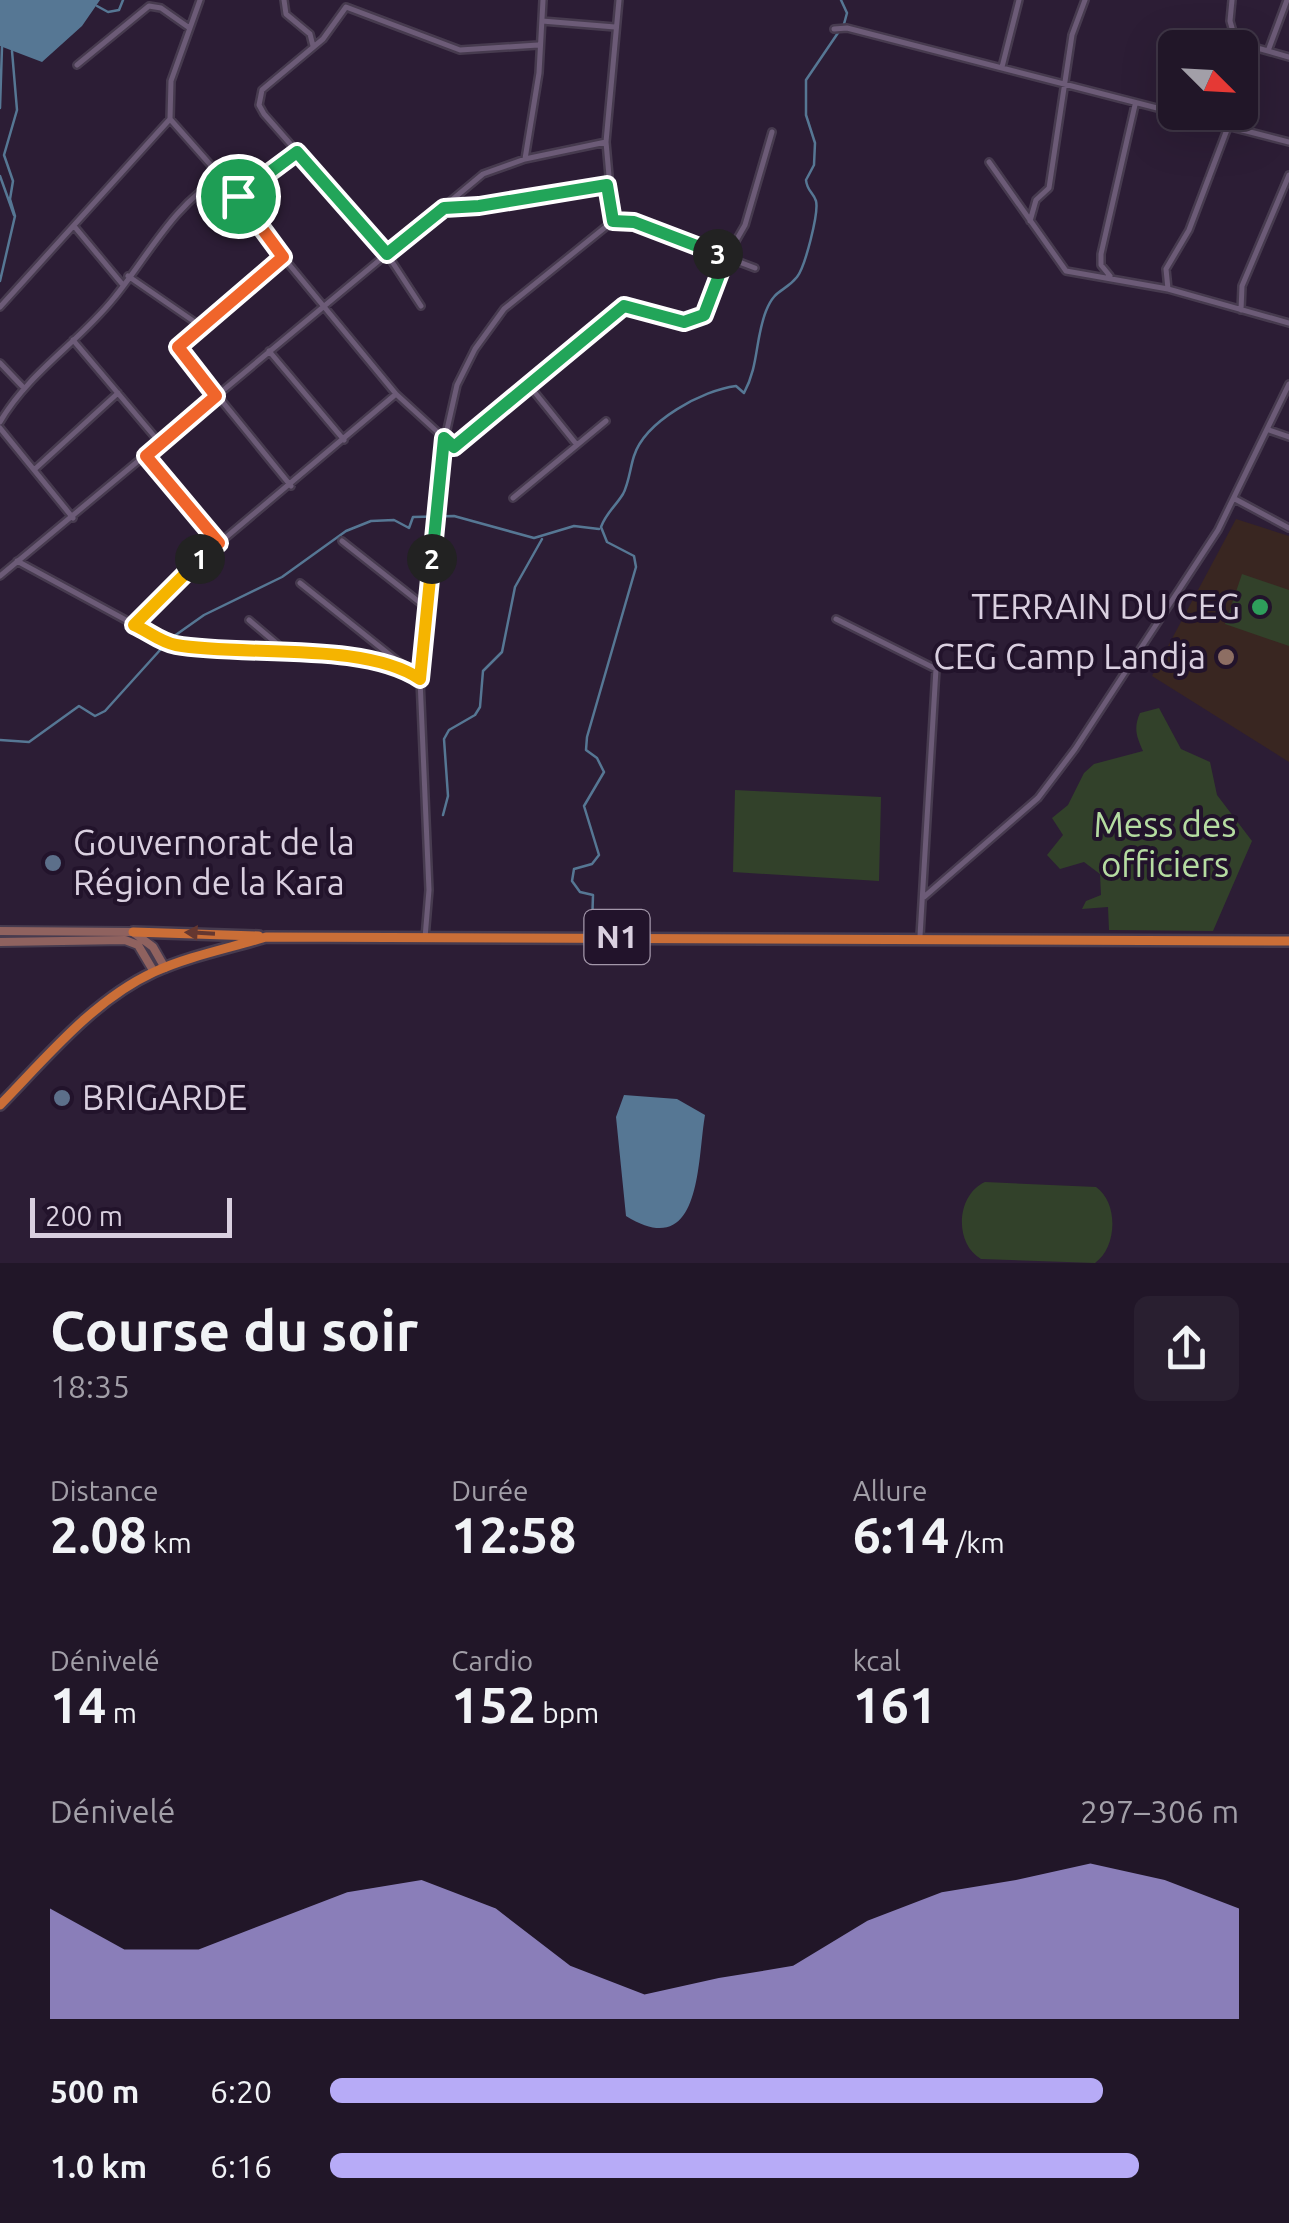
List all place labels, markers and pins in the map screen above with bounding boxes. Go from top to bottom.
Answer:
pin [196,154,281,239]
pin: 3 [693,229,743,279]
pin: 1 [175,534,225,584]
pin: 2 [407,534,457,584]
place label: TERRAIN DU CEG [971,586,1240,626]
marker: TERRAIN DU CEG [1249,596,1271,618]
place label: CEG Camp Landja [933,636,1206,676]
marker: CEG Camp Landja [1215,646,1237,668]
place label: Gouvernorat de la Région de la Kara [73,822,355,902]
marker: Gouvernorat de la Région de la Kara [42,852,64,874]
place label: BRIGARDE [82,1077,247,1117]
marker: BRIGARDE [51,1087,73,1109]

